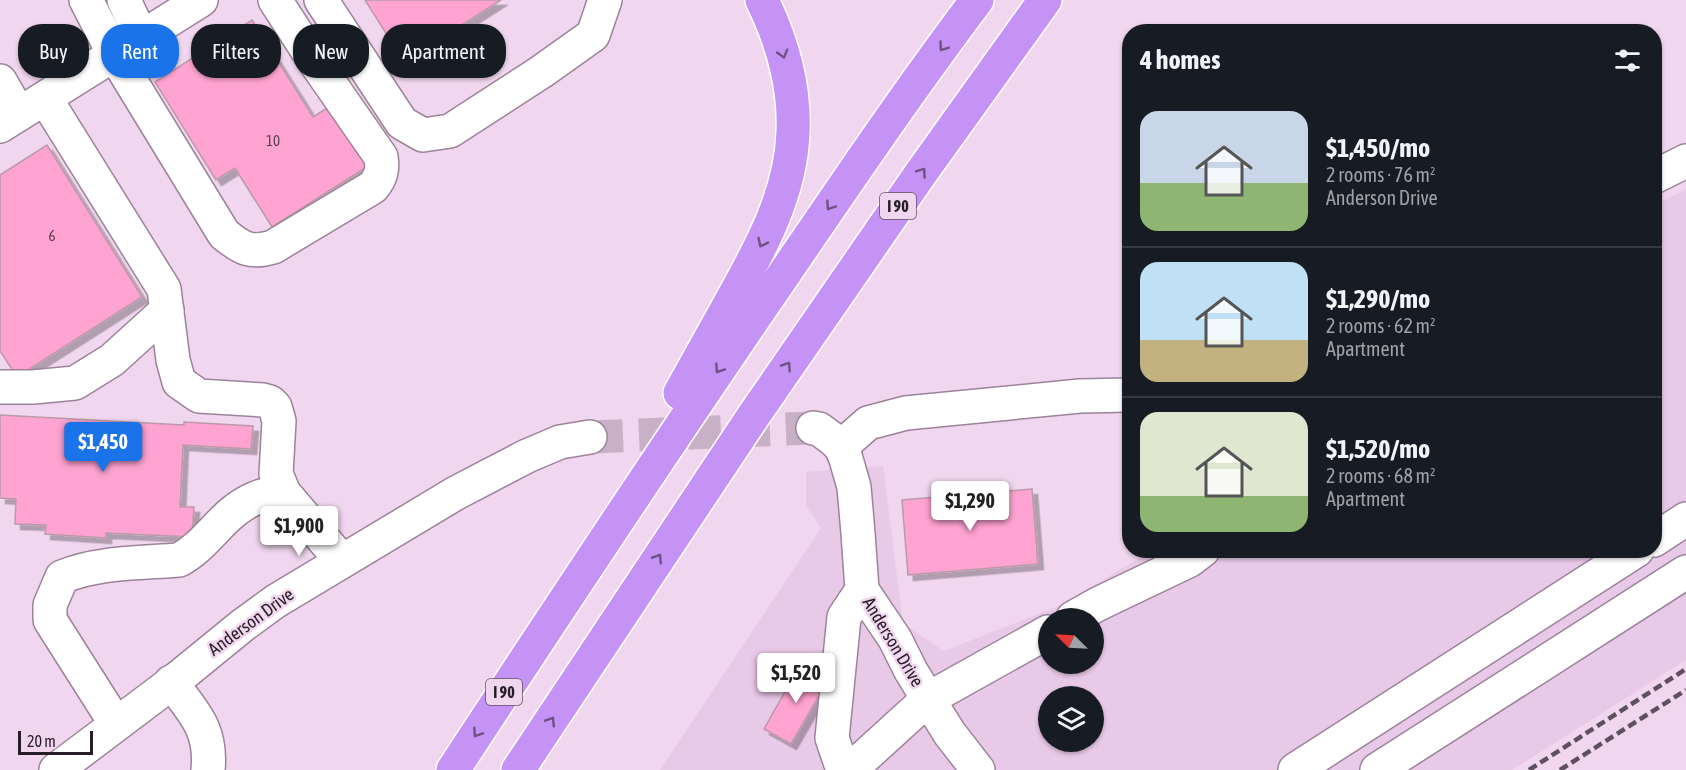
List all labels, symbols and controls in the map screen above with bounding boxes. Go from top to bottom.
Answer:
chip: Buy [18,24,89,78]
chip: Rent [101,24,179,78]
chip: Filters [191,24,281,78]
chip: New [293,24,369,78]
chip: Apartment [381,24,506,78]
one-way arrow [939,41,950,52]
icon: filters [1611,44,1644,77]
text: 4 homes [1140,45,1220,75]
one-way arrow [776,49,789,59]
house number: 10 [266,132,280,149]
text: $1,450/mo [1326,133,1430,163]
icon: home [1188,135,1260,207]
text: 2 rooms · 76 m² [1326,163,1436,186]
one-way arrow [915,167,926,178]
text: Anderson Drive [1326,186,1438,209]
road number: I 90 [880,193,916,219]
one-way arrow [826,200,837,211]
house number: 6 [48,227,56,244]
one-way arrow [758,237,770,248]
text: $1,290/mo [1326,284,1430,314]
icon: home [1188,286,1260,358]
text: 2 rooms · 62 m² [1326,314,1436,337]
text: Apartment [1326,337,1405,360]
one-way arrow [780,362,791,373]
one-way arrow [715,363,726,374]
pin: $1,450 [54,422,152,473]
text: $1,450 [78,430,128,453]
text: $1,520/mo [1326,434,1430,464]
icon: home [1188,436,1260,508]
text: 2 rooms · 68 m² [1326,464,1436,487]
pin: $1,290 [921,481,1019,532]
text: Apartment [1326,487,1405,510]
text: $1,290 [945,489,995,512]
pin: $1,900 [250,506,348,557]
text: $1,900 [274,514,324,537]
one-way arrow [650,554,662,564]
street label: Anderson Drive [204,584,298,660]
street label: Anderson Drive [859,593,928,690]
north arrow [1038,608,1104,674]
map controls [1038,608,1104,752]
pin: $1,520 [747,653,845,704]
text: $1,520 [771,661,821,684]
road number: I 90 [486,679,522,705]
button: layers [1038,686,1104,752]
one-way arrow [543,717,555,727]
one-way arrow [473,727,485,737]
scale bar [18,728,93,756]
text: 20 m [27,732,56,750]

